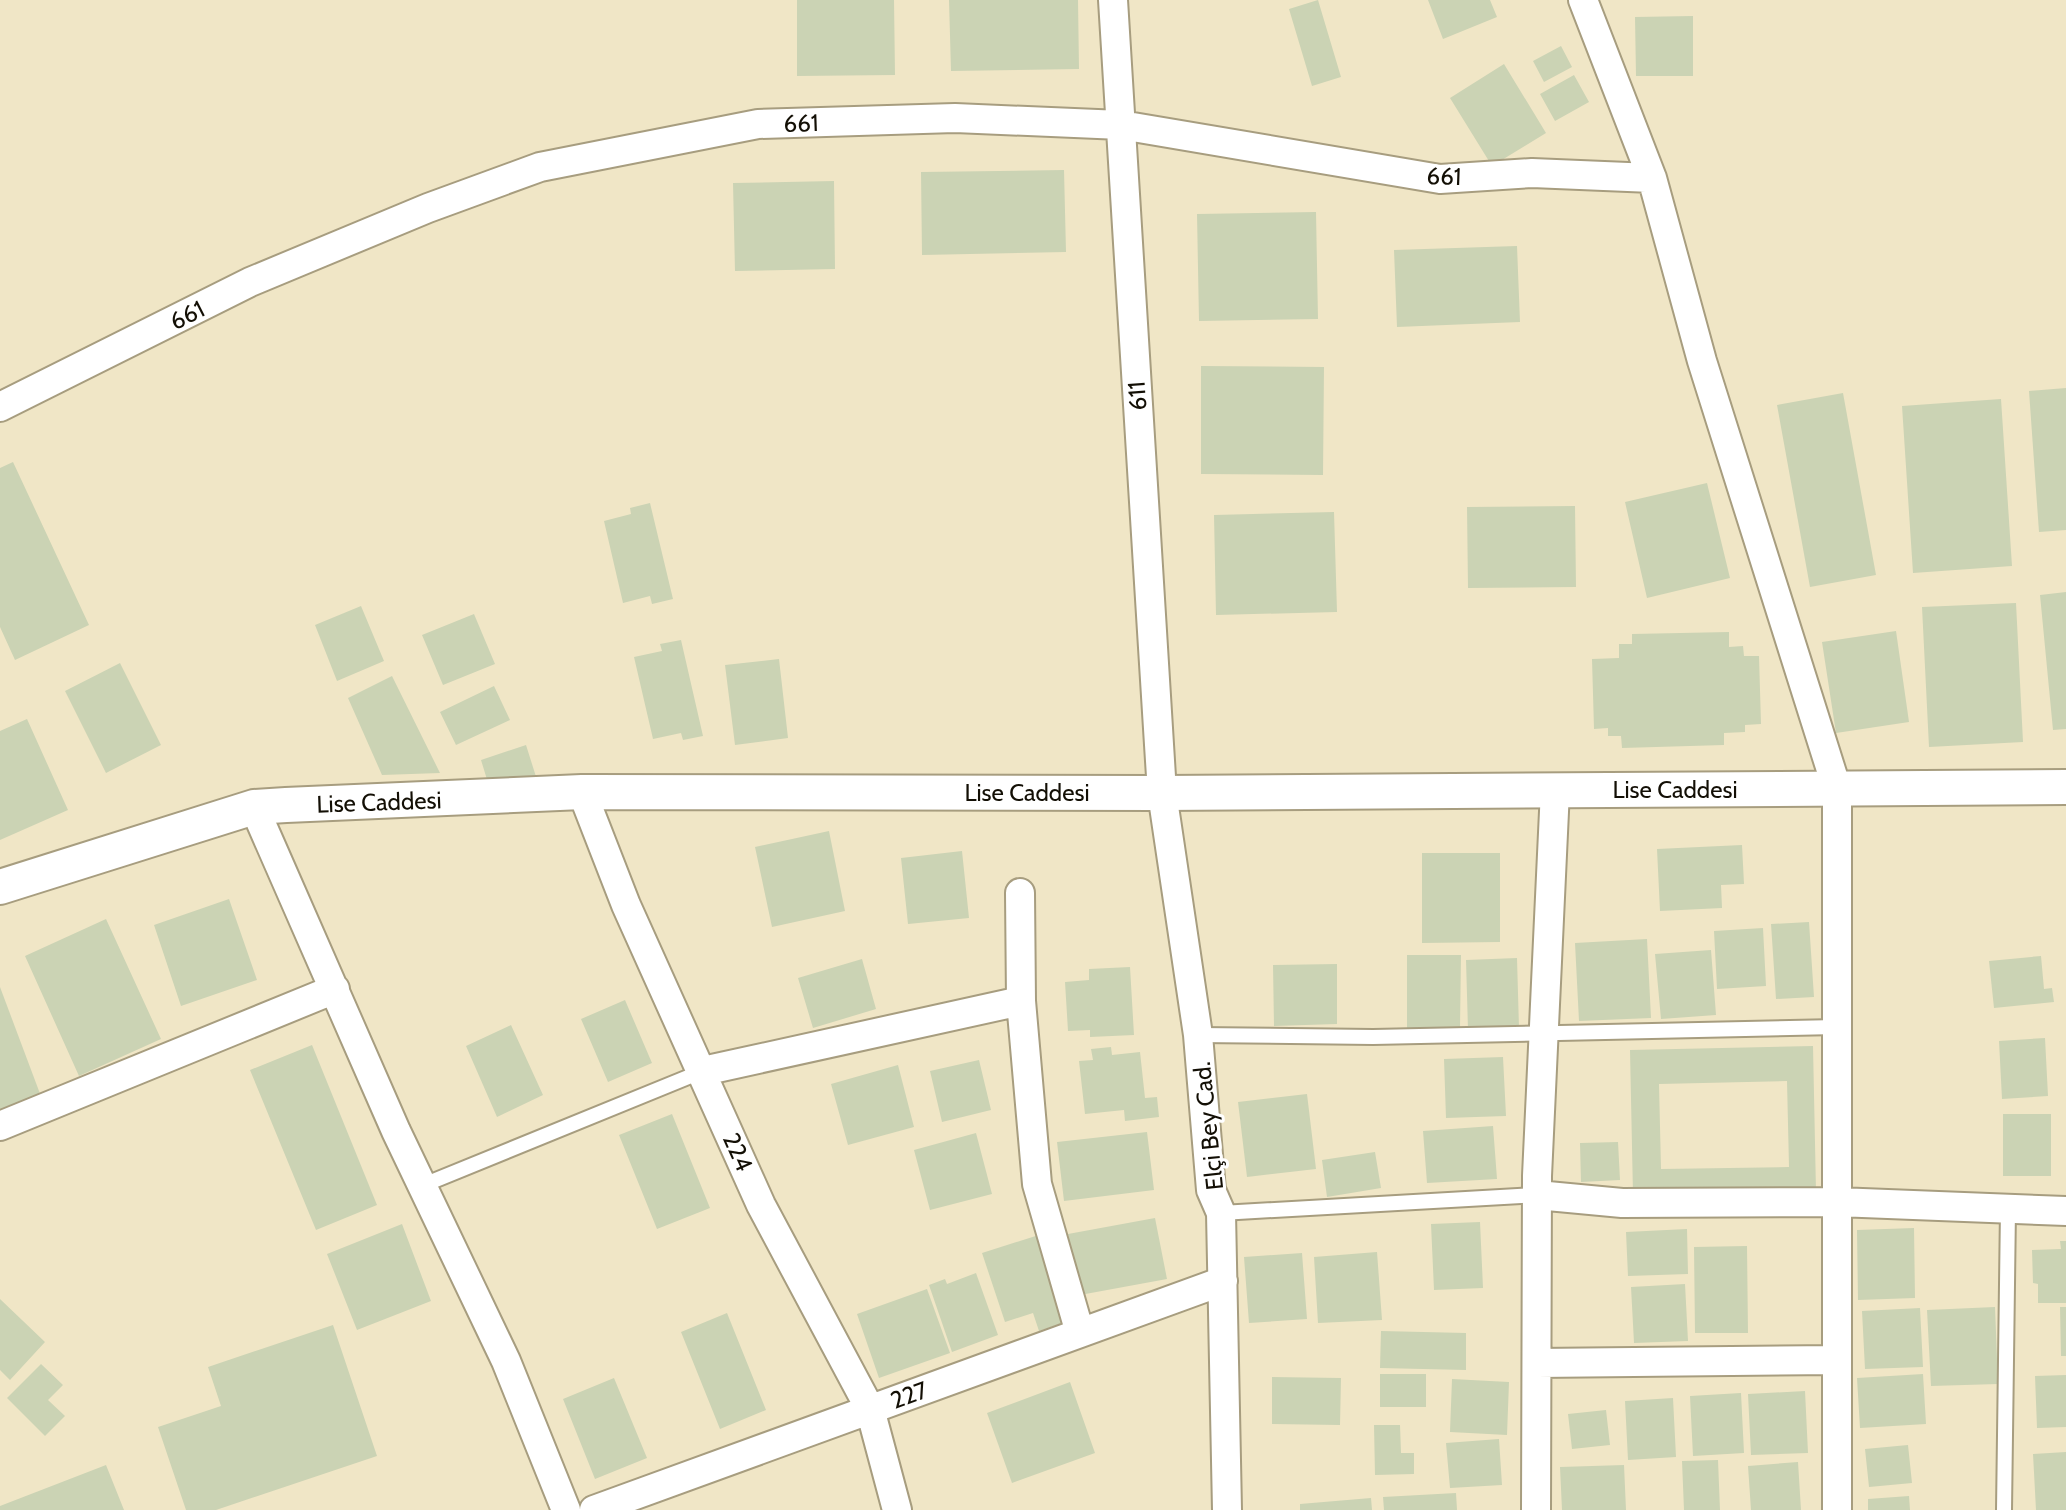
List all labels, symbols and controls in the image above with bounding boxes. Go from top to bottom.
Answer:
street label: 661 [783,108,819,138]
street label: 661 [1426,161,1462,191]
street label: 661 [165,294,209,336]
street label: 611 [1122,380,1152,412]
street label: Lise Caddesi [1613,775,1738,804]
street label: Lise Caddesi [965,778,1090,807]
street label: Lise Caddesi [316,785,442,819]
street label: Elçi Bey Cad. [1187,1060,1229,1192]
street label: 224 [717,1128,759,1176]
street label: 227 [887,1375,931,1415]

